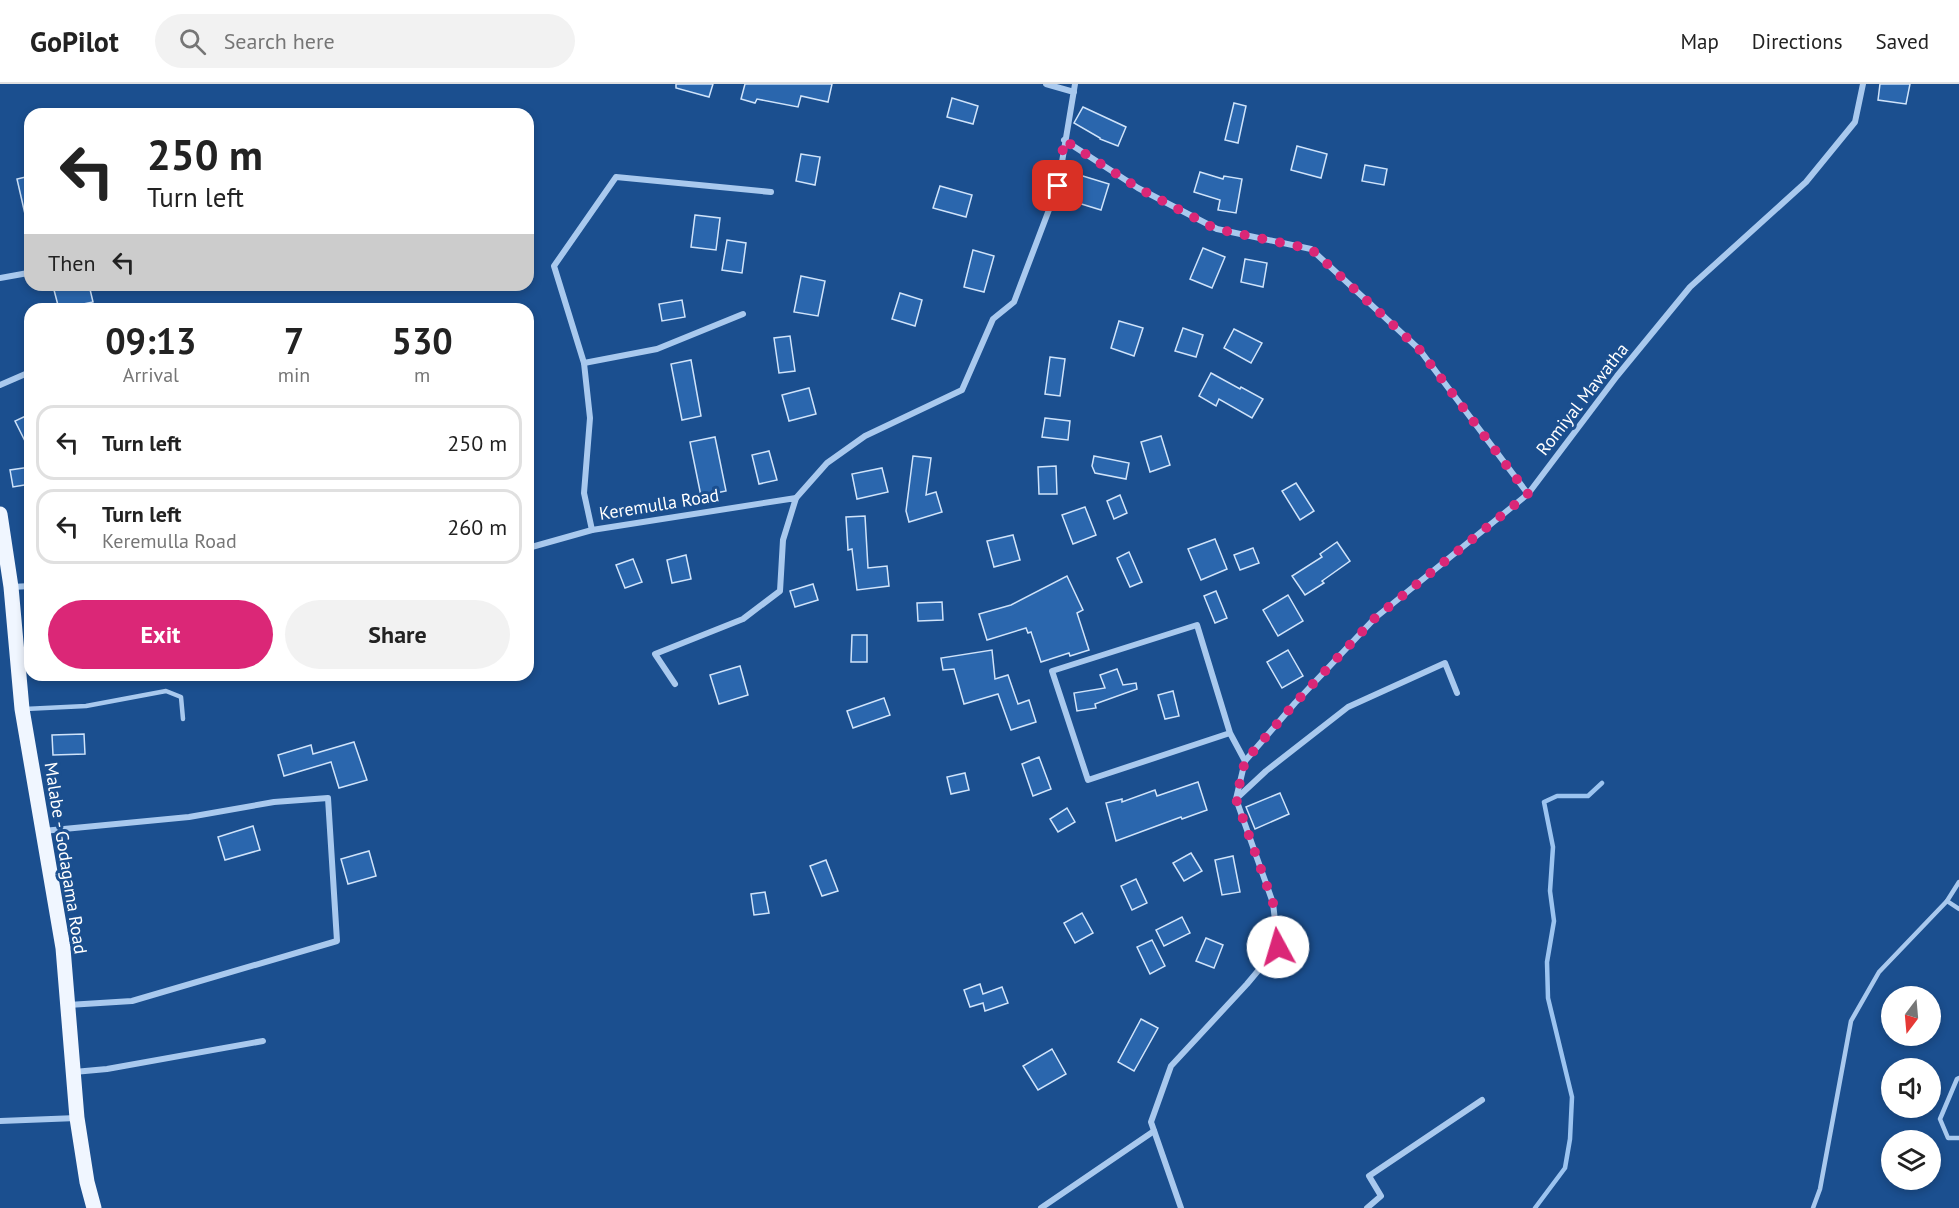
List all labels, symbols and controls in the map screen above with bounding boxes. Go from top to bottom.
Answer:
search box [155,14,575,68]
text: GoPilot [30,23,119,60]
icon: search [176,25,209,58]
text: Search here [224,27,335,55]
text: Map [1680,28,1719,55]
text: Directions [1752,28,1843,55]
text: Saved [1876,28,1929,55]
text: 250 m [147,127,263,182]
icon: left [48,132,126,210]
pin [1032,160,1083,211]
icon: arrive [1041,169,1074,202]
text: Turn left [147,180,244,214]
icon: left [107,246,140,279]
text: Then [48,249,95,277]
text: 09:13 [105,317,197,364]
text: 7 [284,317,304,364]
text: 530 [392,317,453,364]
street label: Romiyal Mawatha [1531,338,1633,460]
text: Arrival [123,362,179,388]
text: min [278,362,310,388]
text: m [414,362,430,388]
icon: left [51,426,84,459]
text: Turn left [102,429,182,457]
text: 250 m [447,429,507,457]
street label: Keremulla Road [597,483,721,525]
text: Turn left [102,500,182,528]
icon: left [51,510,84,543]
text: 260 m [447,513,507,541]
text: Keremulla Road [102,528,237,554]
button: Exit [48,600,273,669]
button: Share [285,600,510,669]
street label: Malabe - Godagama Road [39,761,93,955]
position arrow [1246,915,1310,979]
north arrow [1881,986,1941,1046]
map controls [1881,986,1941,1190]
button: sound [1881,1058,1941,1118]
button: layers [1881,1130,1941,1190]

